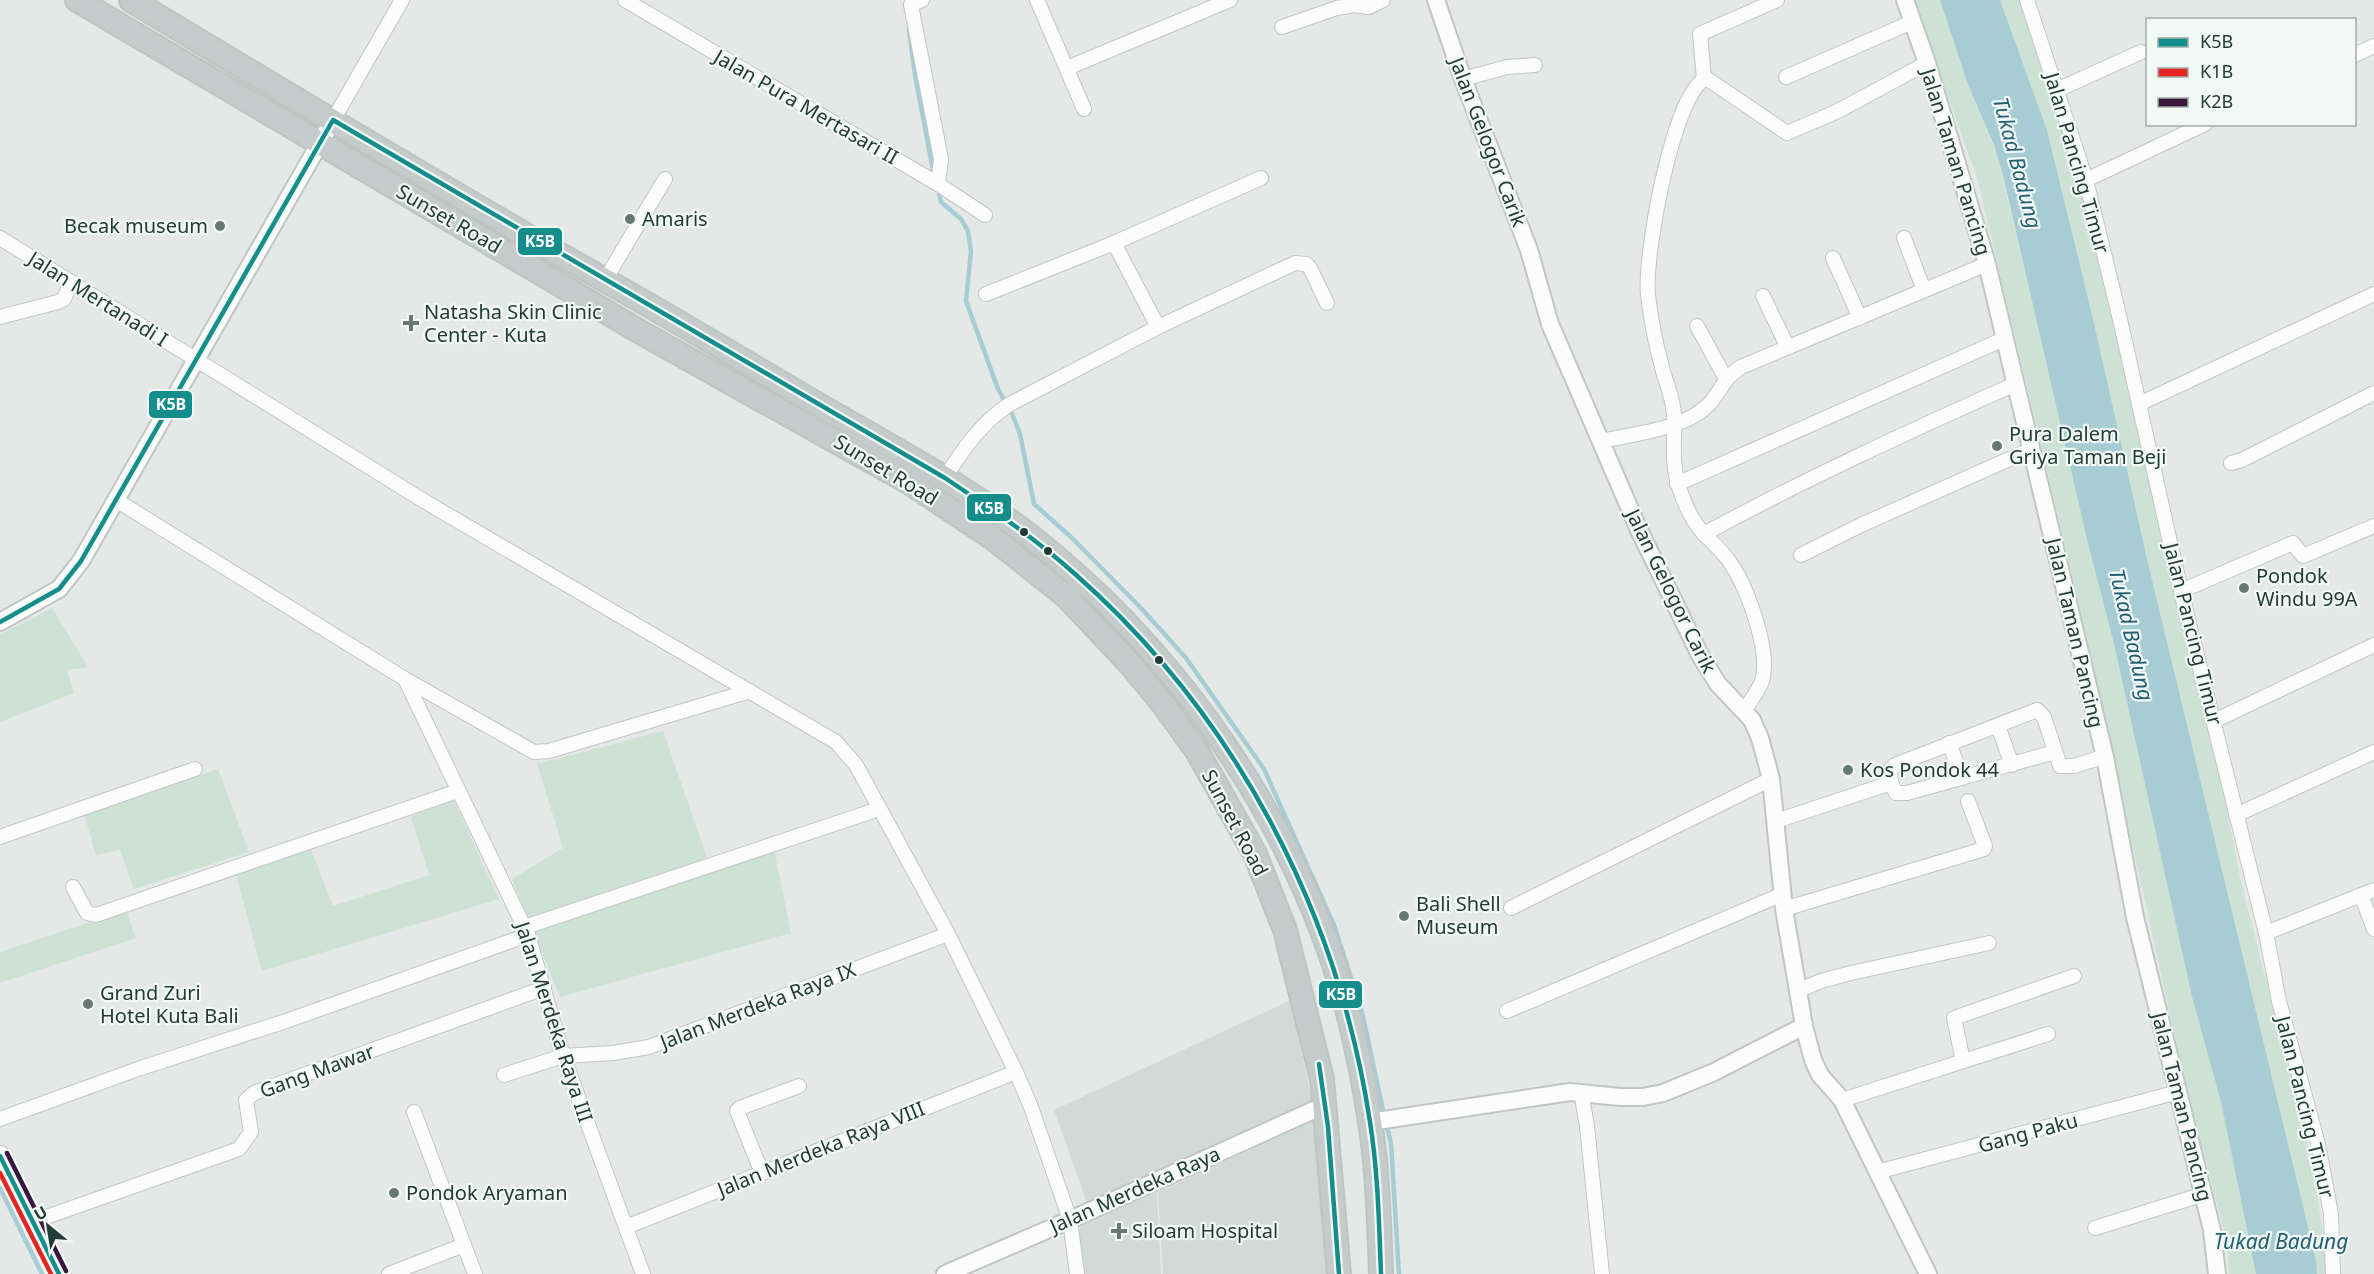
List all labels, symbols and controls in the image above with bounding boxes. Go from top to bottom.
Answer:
legend [2146,18,2356,126]
text: K5B [2200,29,2233,53]
street label: Jalan Pura Mertasari II [707,42,903,170]
street label: Jalan Gelogor Carik [1443,51,1533,231]
text: K1B [2200,59,2233,83]
street label: Jalan Taman Pancing [1915,63,1998,259]
street label: Jalan Pancing Timur [2038,68,2116,256]
text: K2B [2200,89,2233,113]
water label: Tukad Badung [1987,94,2049,231]
street label: Sunset Road [392,178,507,260]
place label: Amaris [642,205,708,232]
place label: Becak museum [64,212,208,239]
marker: Amaris [623,212,637,226]
marker: Becak museum [213,219,227,233]
line badge: K5B [517,227,563,256]
text: K5B [525,230,555,252]
street label: Jalan Mertanadi I [22,244,173,352]
place label: Natasha Skin Clinic Center - Kuta [424,298,602,348]
marker: Natasha Skin Clinic Center - Kuta [402,314,420,332]
line badge: K5B [148,390,193,419]
text: K5B [156,393,186,415]
place label: Pura Dalem Griya Taman Beji [2009,420,2166,470]
street label: Sunset Road [829,428,943,511]
marker: Pura Dalem Griya Taman Beji [1990,439,2004,453]
line badge: K5B [966,493,1012,522]
text: K5B [974,497,1004,519]
street label: Jalan Gelogor Carik [1619,502,1723,678]
unlabelled marker [1018,526,1030,538]
street label: Jalan Taman Pancing [2040,533,2110,730]
street label: Jalan Pancing Timur [2157,538,2229,728]
unlabelled marker [1042,545,1054,557]
place label: Pondok Windu 99A [2256,562,2358,612]
water label: Tukad Badung [2103,566,2161,704]
marker: Pondok Windu 99A [2237,581,2251,595]
unlabelled marker [1153,654,1165,666]
place label: Kos Pondok 44 [1860,756,2000,783]
marker: Kos Pondok 44 [1841,763,1855,777]
street label: Sunset Road [1196,765,1275,881]
place label: Bali Shell Museum [1416,890,1501,940]
marker: Bali Shell Museum [1397,909,1411,923]
street label: Jalan Merdeka Raya III [509,916,600,1125]
street label: Jalan Merdeka Raya IX [654,956,860,1056]
place label: Grand Zuri Hotel Kuta Bali [100,979,239,1029]
line badge: K5B [1318,980,1363,1009]
text: K5B [1326,983,1356,1005]
marker: Grand Zuri Hotel Kuta Bali [81,997,95,1011]
street label: Jalan Taman Pancing [2145,1008,2219,1204]
street label: Jalan Pancing Timur [2269,1011,2341,1201]
street label: Gang Mawar [256,1037,378,1104]
street label: Jalan Merdeka Raya VIII [711,1095,928,1203]
street label: Gang Paku [1975,1106,2081,1159]
street label: Jalan Merdeka Raya [1044,1140,1224,1240]
place label: Pondok Aryaman [406,1179,568,1206]
marker: Pondok Aryaman [387,1186,401,1200]
north arrow [18,1196,78,1256]
text: U [30,1200,51,1226]
place label: Siloam Hospital [1132,1217,1278,1244]
marker: Siloam Hospital [1110,1222,1128,1240]
water label: Tukad Badung [2214,1227,2348,1255]

